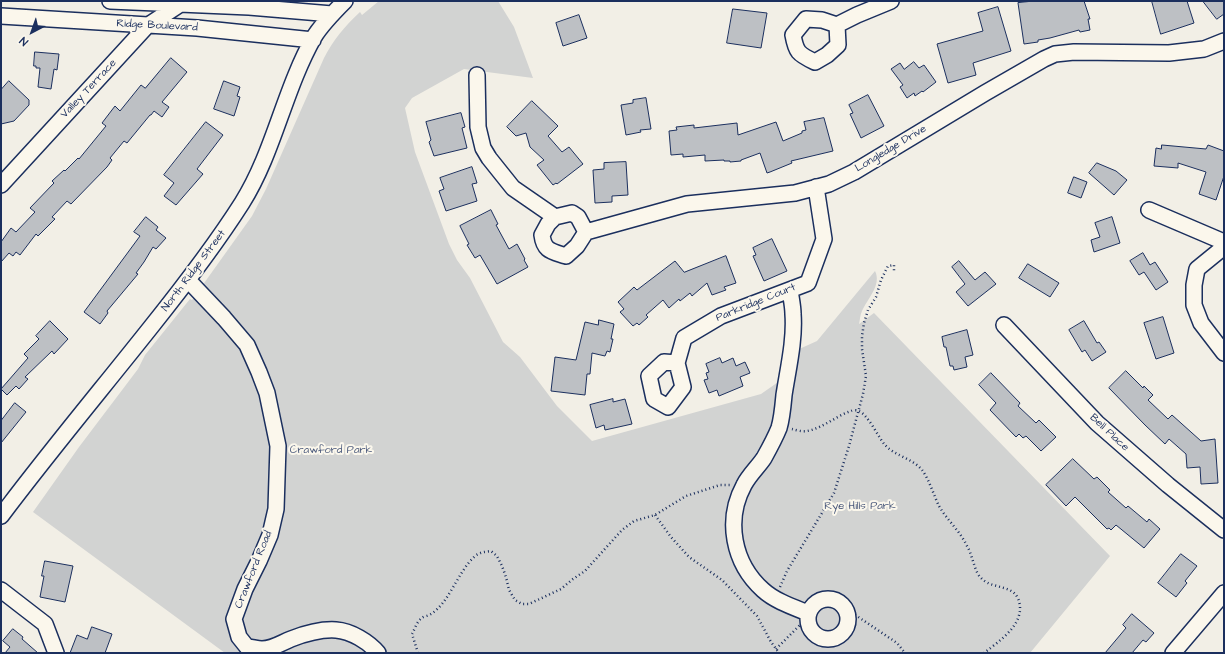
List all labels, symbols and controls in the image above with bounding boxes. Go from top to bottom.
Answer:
north arrow [12,12,52,52]
street label: Ridge Boulevard [116,17,198,35]
text: N [16,34,31,49]
street label: Valley Terrace [58,57,120,121]
street label: Longledge Drive [853,123,929,175]
street label: North Ridge Street [159,228,229,314]
street label: Parkridge Court [714,281,798,325]
street label: Bell Place [1087,412,1131,454]
park label: Crawford Park [290,444,372,458]
park label: Rye Hills Park [824,500,896,514]
street label: Crawford Road [232,529,276,611]

